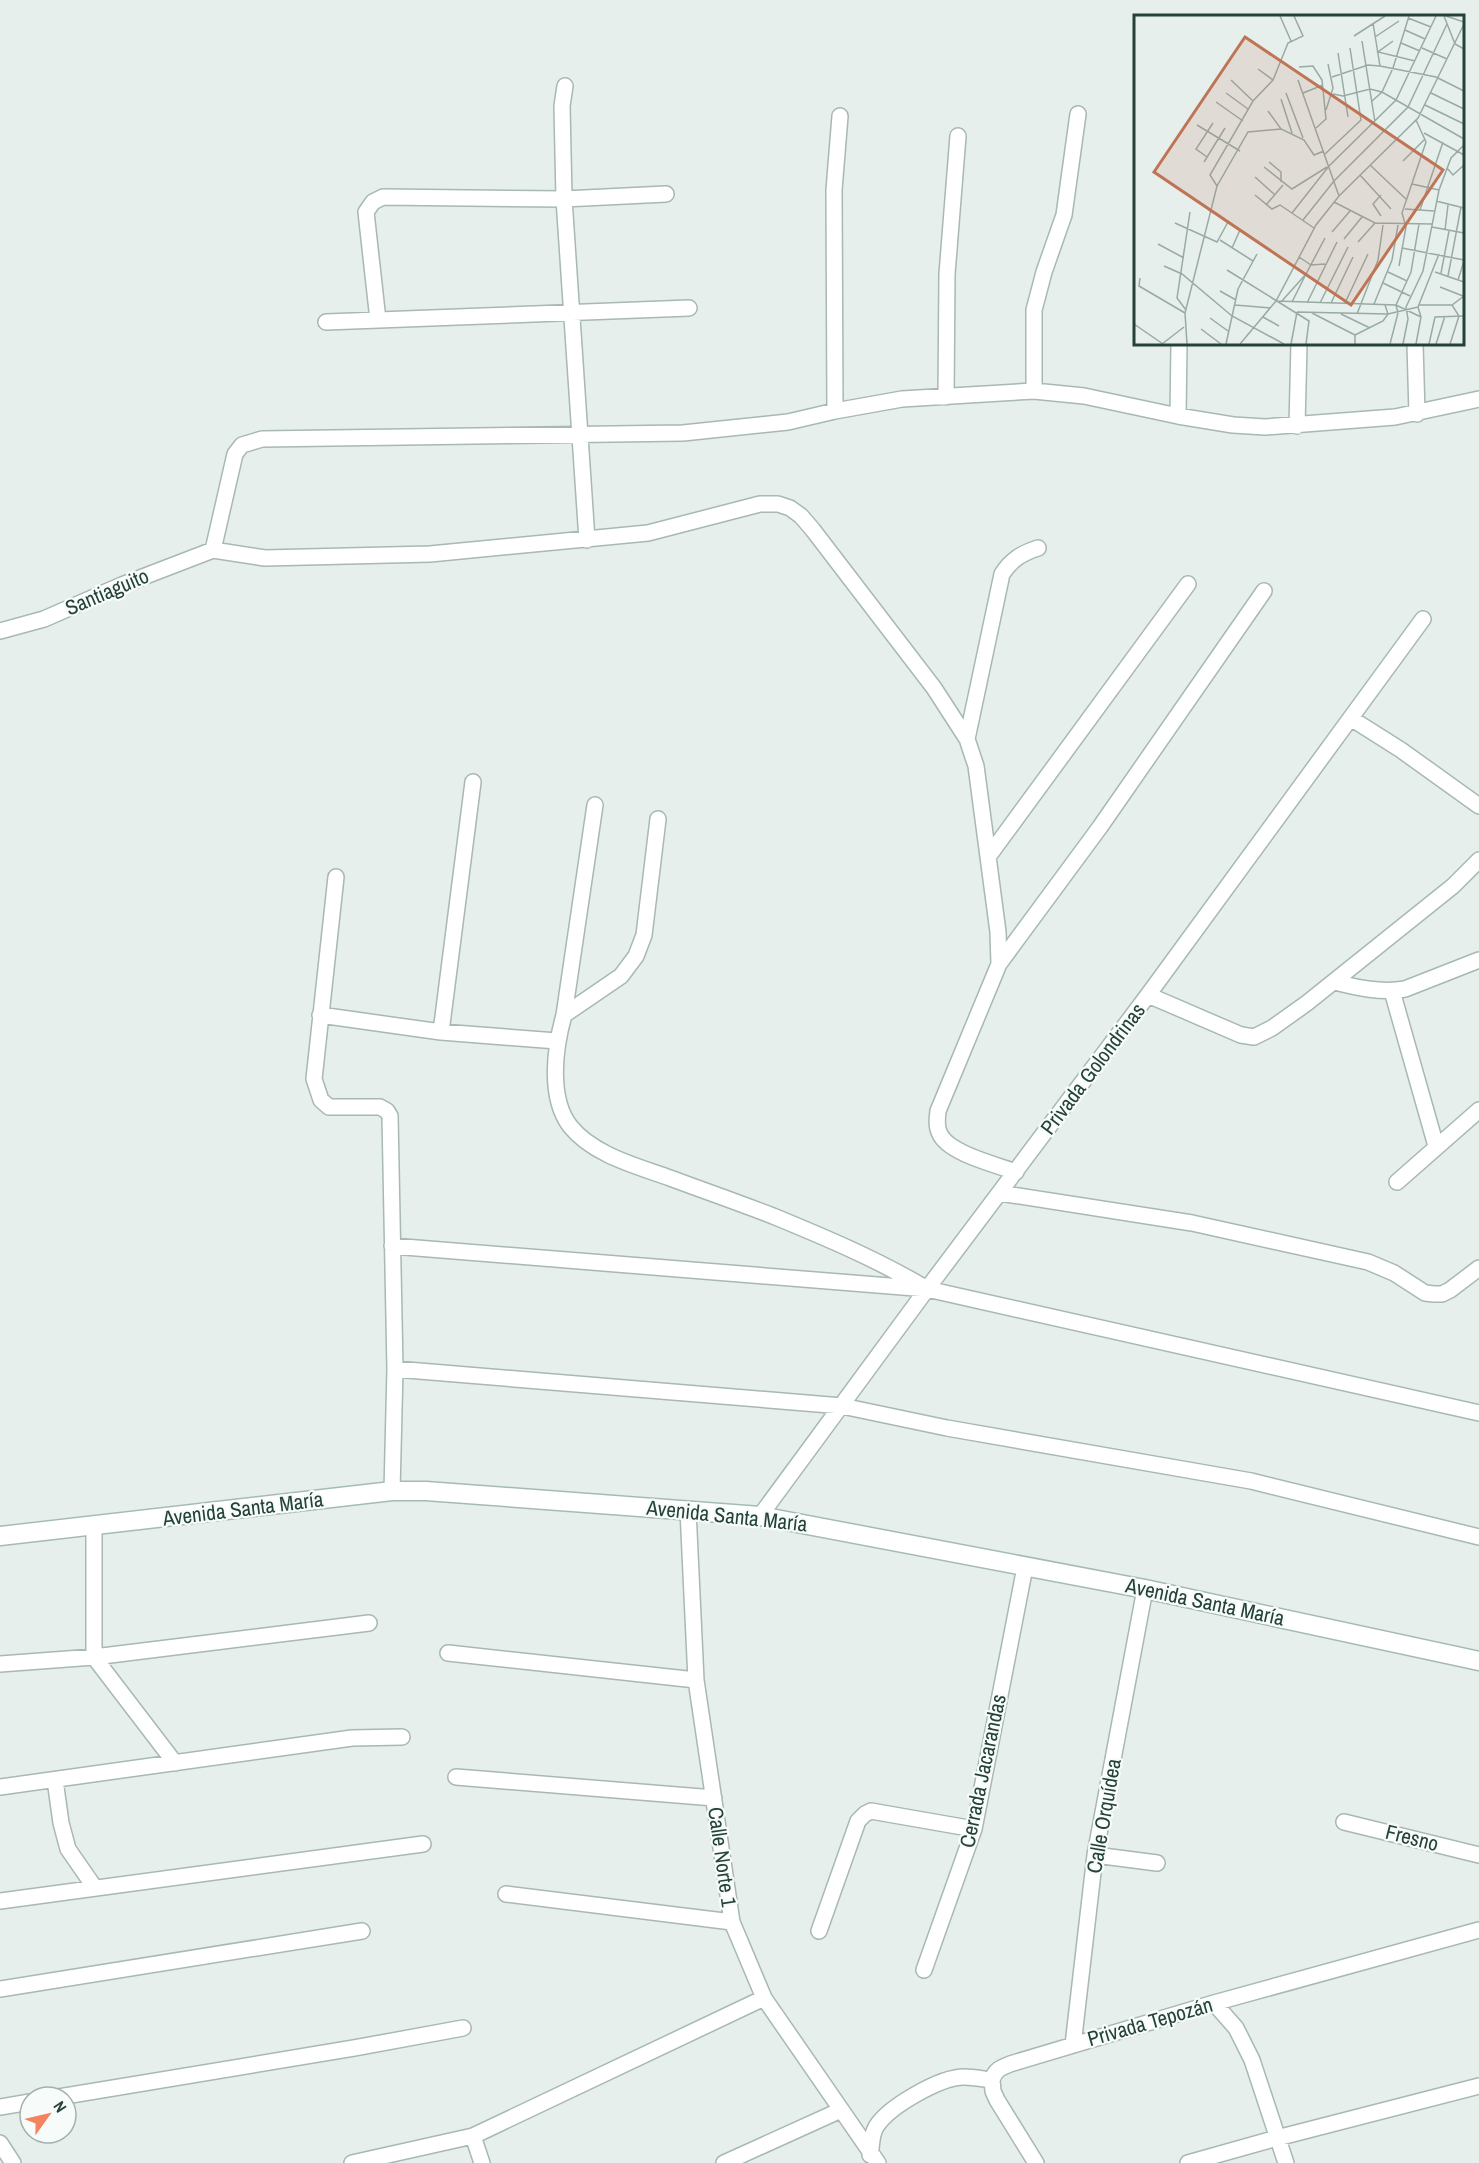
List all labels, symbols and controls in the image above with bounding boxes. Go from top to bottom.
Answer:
inset map [1134,15,1464,345]
street label: Santiaguito [61,561,153,622]
street label: Privada Golondrinas [1033,997,1152,1140]
street label: Avenida Santa María [160,1484,325,1533]
street label: Avenida Santa María [644,1493,809,1538]
street label: Avenida Santa María [1122,1570,1288,1633]
street label: Cerrada Jacarandas [952,1692,1013,1850]
street label: Calle Orquídea [1079,1756,1128,1875]
street label: Calle Norte 1 [701,1805,744,1909]
street label: Fresno [1383,1817,1442,1858]
street label: Privada Tepozán [1084,1990,1216,2053]
north arrow [18,2085,78,2145]
text: N [49,2097,72,2117]

